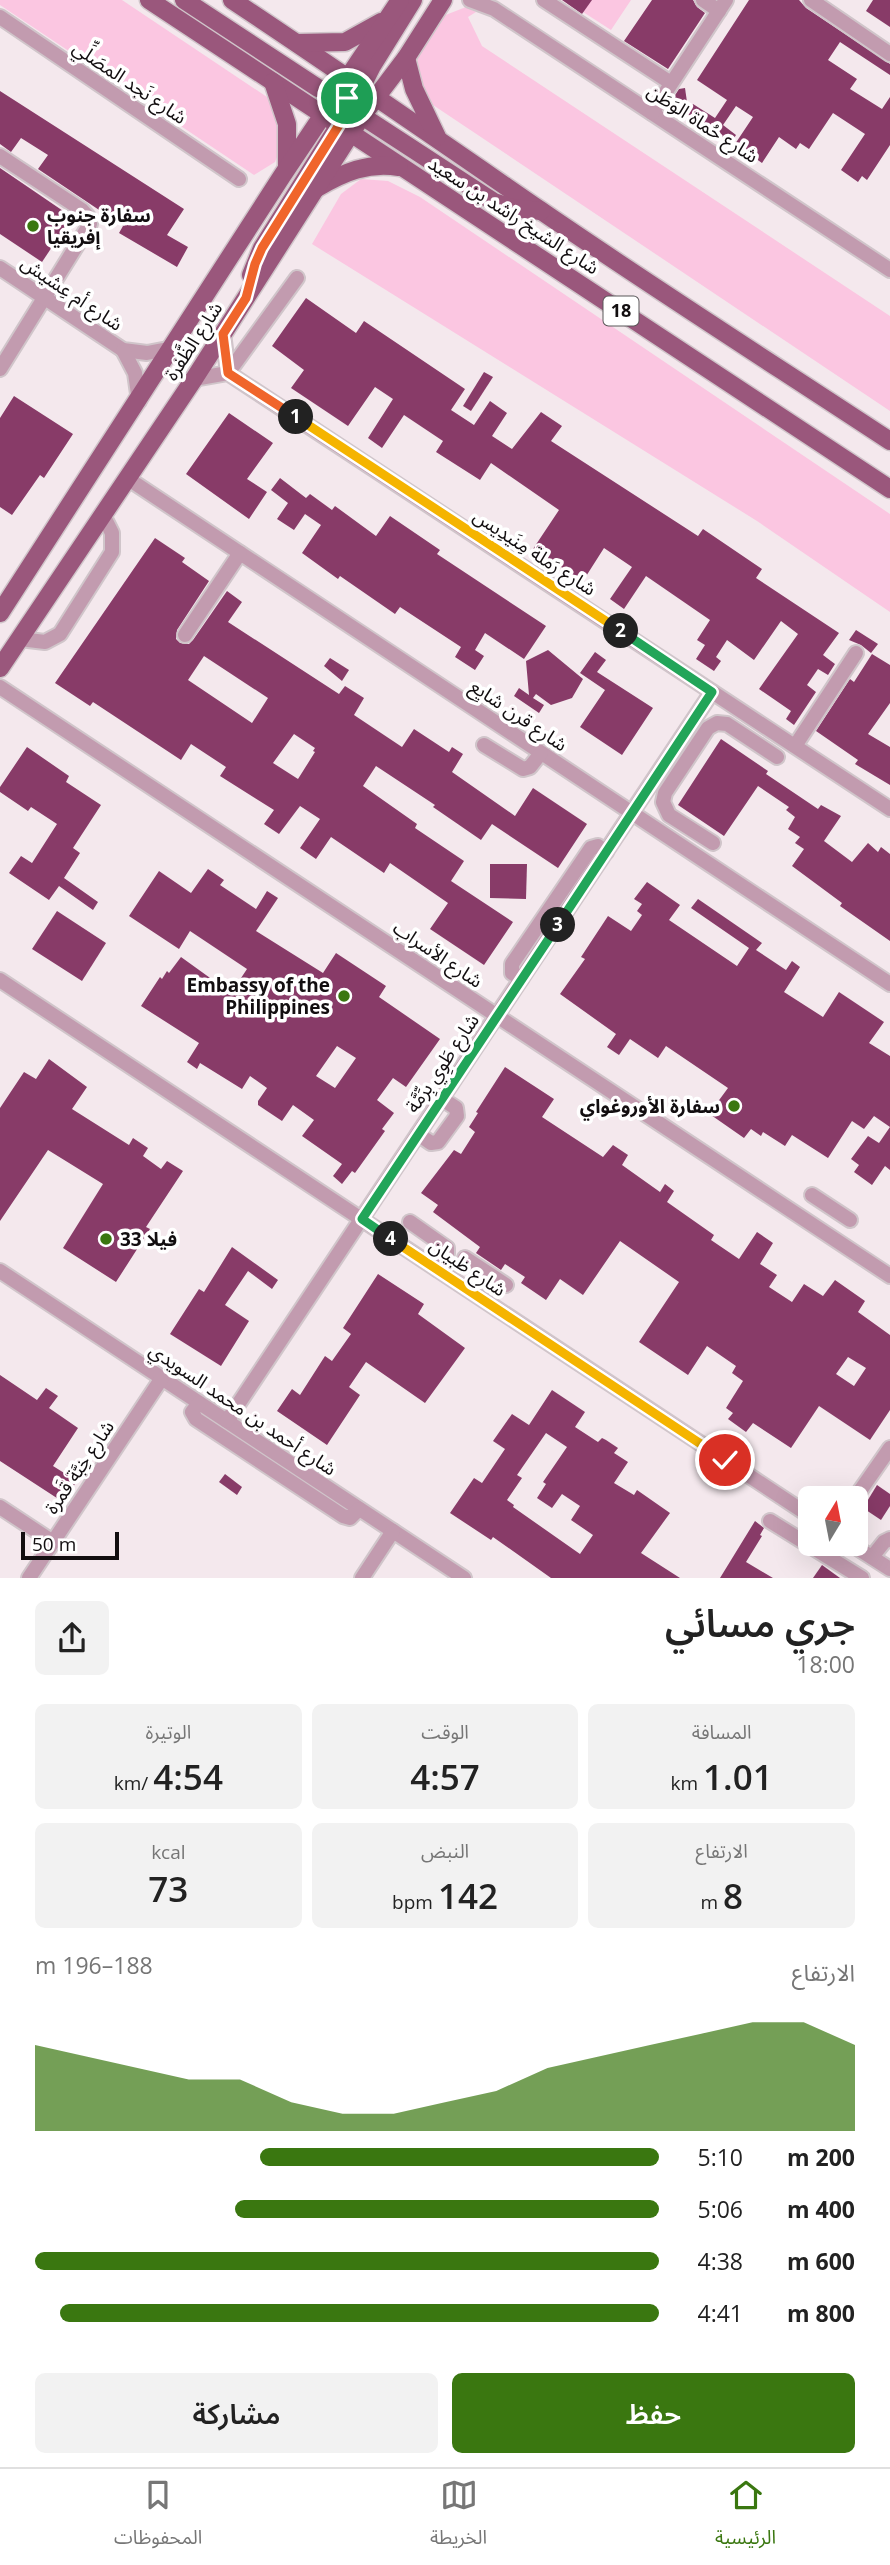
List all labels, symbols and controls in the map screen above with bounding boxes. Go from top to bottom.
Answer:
street label: شارع نَجد المصَلِّي [67,30,195,132]
pin [317,68,377,128]
street label: شارع حُماة الوَطَن [642,77,764,169]
icon: arrive [328,79,366,117]
street label: شارع الشيخ راشد بن سعيد [422,150,604,282]
place label: سفارة جنوب إفريقيا [47,202,151,250]
marker: سفارة جنوب إفريقيا [25,218,41,234]
street label: شارع أم عِشيش [15,249,128,338]
road number: 18 [604,296,638,326]
street label: شارع الظَّفرة [158,297,229,386]
pin: 1 [278,400,314,434]
text: 1 [290,403,301,429]
street label: شارع رَملة مِنَيدِيس [468,503,601,602]
pin: 2 [604,614,638,648]
text: 2 [615,617,626,643]
street label: شارع قرن شايِع [464,673,573,759]
pin: 3 [540,908,576,942]
text: 3 [552,911,563,937]
street label: شارع الأسراب [388,914,488,994]
place label: Embassy of the Philippines [187,972,330,1020]
marker: Embassy of the Philippines [336,988,352,1004]
street label: شارع طَوِي بِرِّمَّة [399,1008,487,1119]
place label: سفارة الأوروغواي [580,1093,720,1121]
marker: سفارة الأوروغواي [726,1098,742,1114]
pin: 4 [374,1222,408,1256]
text: 4 [385,1225,396,1251]
place label: فيلا 33 [120,1226,177,1252]
marker: فيلا 33 [98,1231,114,1247]
street label: شارع ظبيان [424,1232,511,1303]
street label: شارع أحمد بن محمد السويدي [143,1337,342,1483]
street label: شارع خِبَّة قَمرة [38,1415,121,1520]
pin [695,1430,755,1490]
icon: check [706,1441,744,1479]
north arrow [798,1486,868,1556]
map controls [798,1486,868,1556]
scale bar [21,1529,119,1561]
text: 50 m [32,1531,76,1557]
text: جري مسائي [665,1596,855,1648]
button: share [35,1601,109,1675]
text: 18:00 [796,1648,855,1680]
text: الوتيرة [146,1719,191,1745]
text: الوقت [421,1719,469,1745]
text: المسافة [692,1719,752,1745]
text: 4:54 [153,1753,223,1800]
text: 4:57 [410,1753,480,1800]
text: 1.01 [703,1753,773,1800]
text: /km [114,1770,153,1796]
text: km [671,1770,703,1796]
text: النبض [421,1838,469,1864]
text: الارتفاع [696,1838,748,1864]
text: kcal [151,1839,186,1865]
text: 73 [148,1865,188,1912]
text: 142 [438,1872,498,1919]
text: 8 [723,1872,743,1919]
text: bpm [392,1889,438,1915]
text: m [700,1889,723,1915]
text: 188–196 m [35,1949,153,1981]
text: الارتفاع [792,1956,855,1988]
text: 5:10 [698,2141,743,2173]
text: 200 m [787,2141,855,2173]
text: 5:06 [698,2193,743,2225]
text: 400 m [787,2193,855,2225]
text: 4:38 [698,2245,743,2277]
text: 600 m [787,2245,855,2277]
text: 4:41 [698,2297,743,2329]
text: 800 m [787,2297,855,2329]
button: مشاركة [35,2373,438,2453]
button: حفظ [452,2373,855,2453]
tab: المحفوظات [114,2476,202,2558]
tab: الخريطة [430,2476,487,2558]
tab: الرئيسية [715,2476,776,2558]

